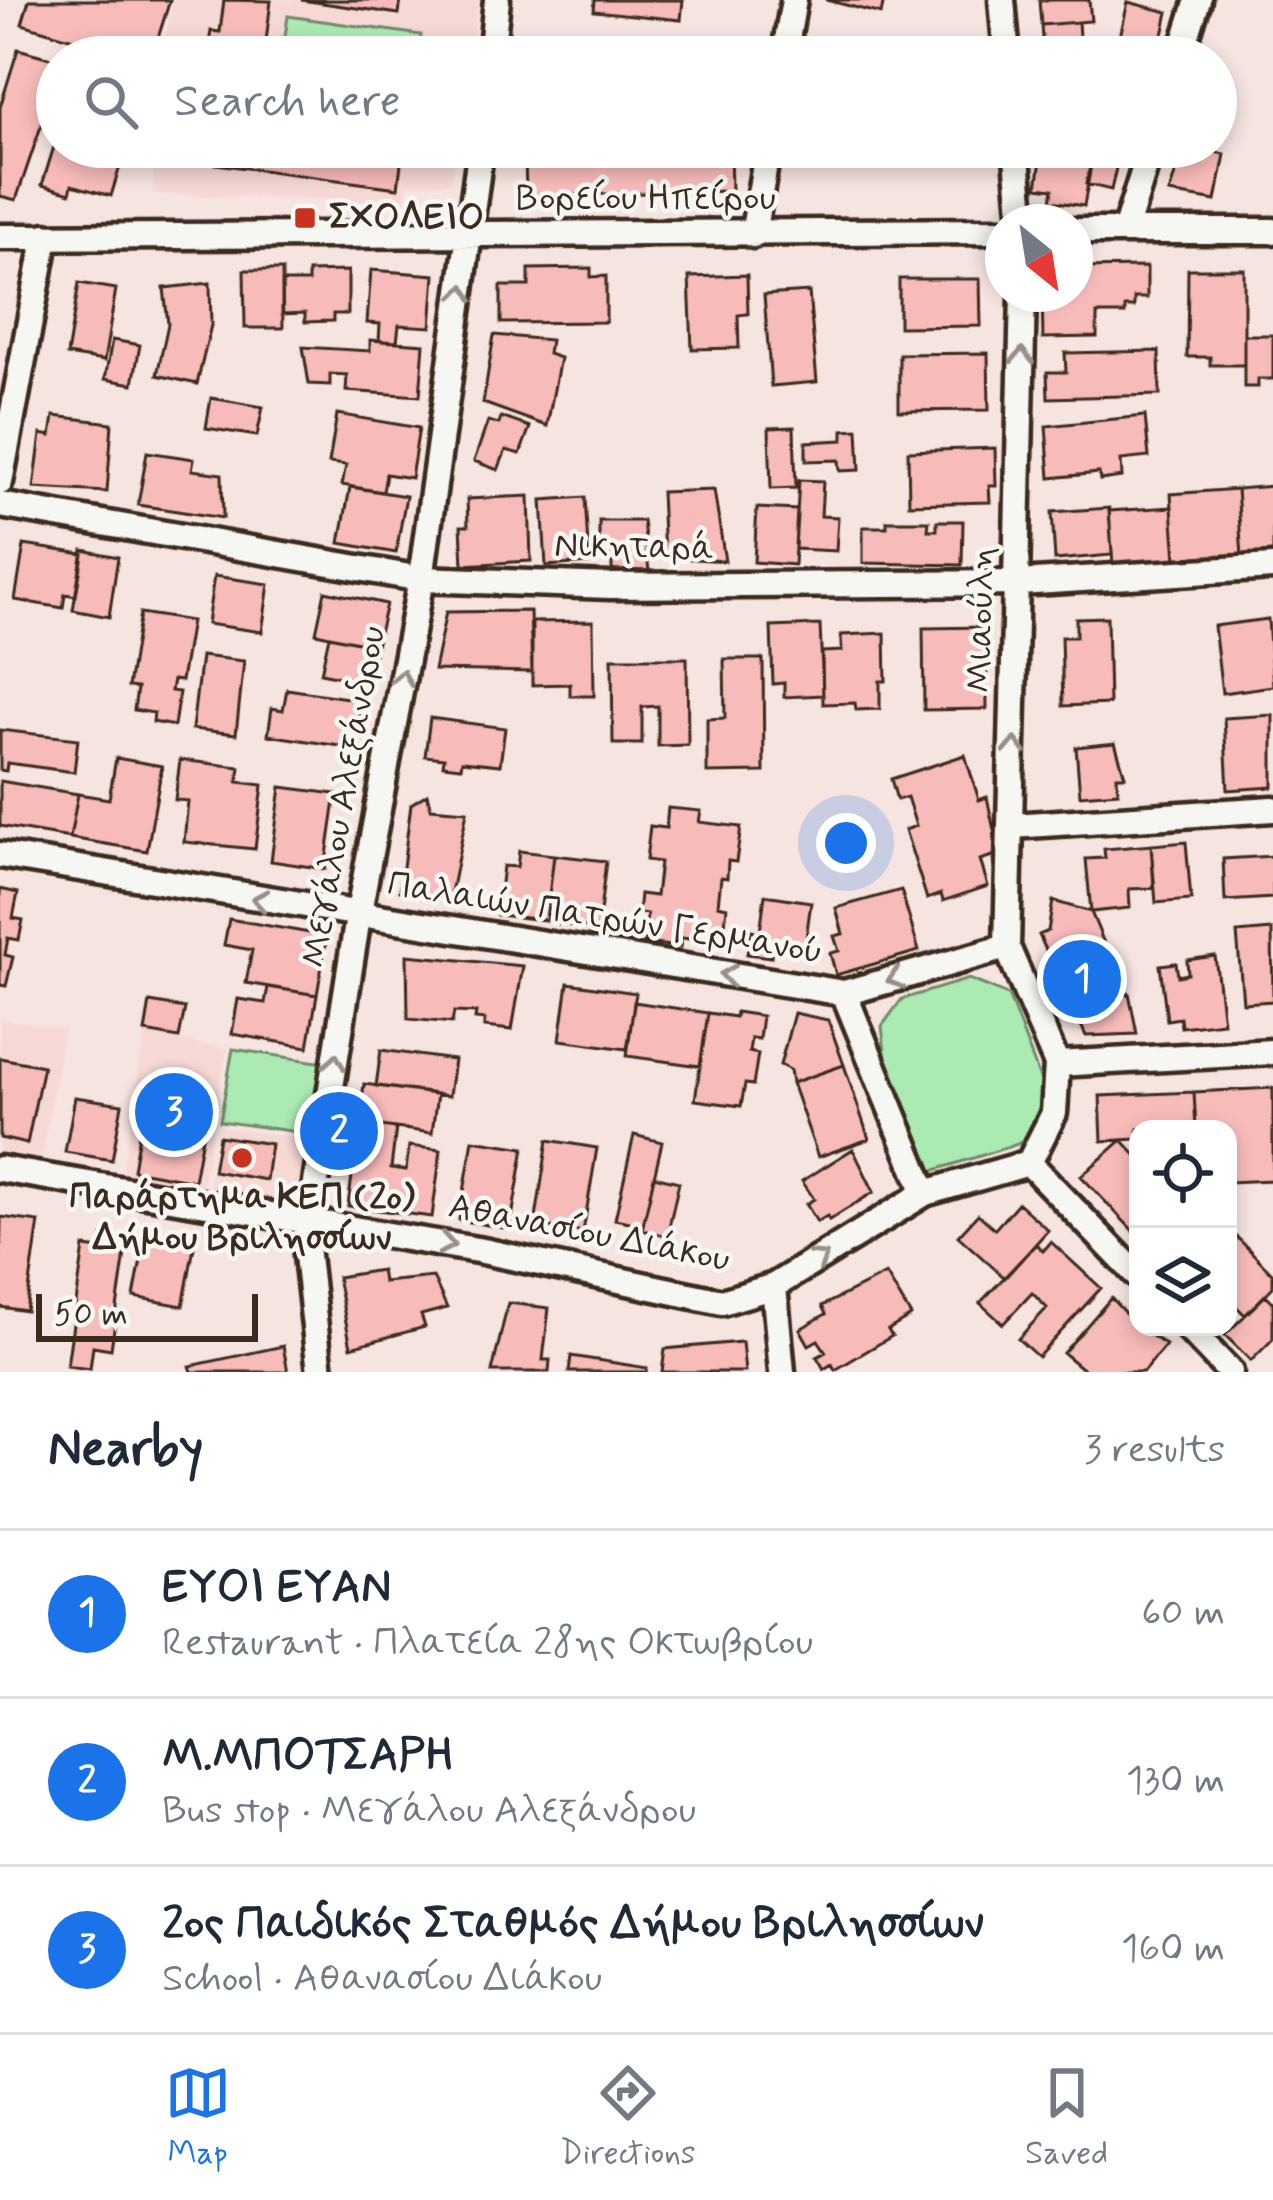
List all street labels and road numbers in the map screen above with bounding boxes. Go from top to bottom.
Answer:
street label: Βορείου Ηπείρου [516,176,776,223]
street label: Νικηταρά [554,523,714,573]
street label: Μιαούλη [957,546,1007,694]
street label: Μεγάλου Αλεξάνδρου [292,622,398,972]
street label: Παλαιών Πατρών Γερμανού [384,861,826,977]
street label: Αθανασίου Διάκου [444,1184,734,1284]

